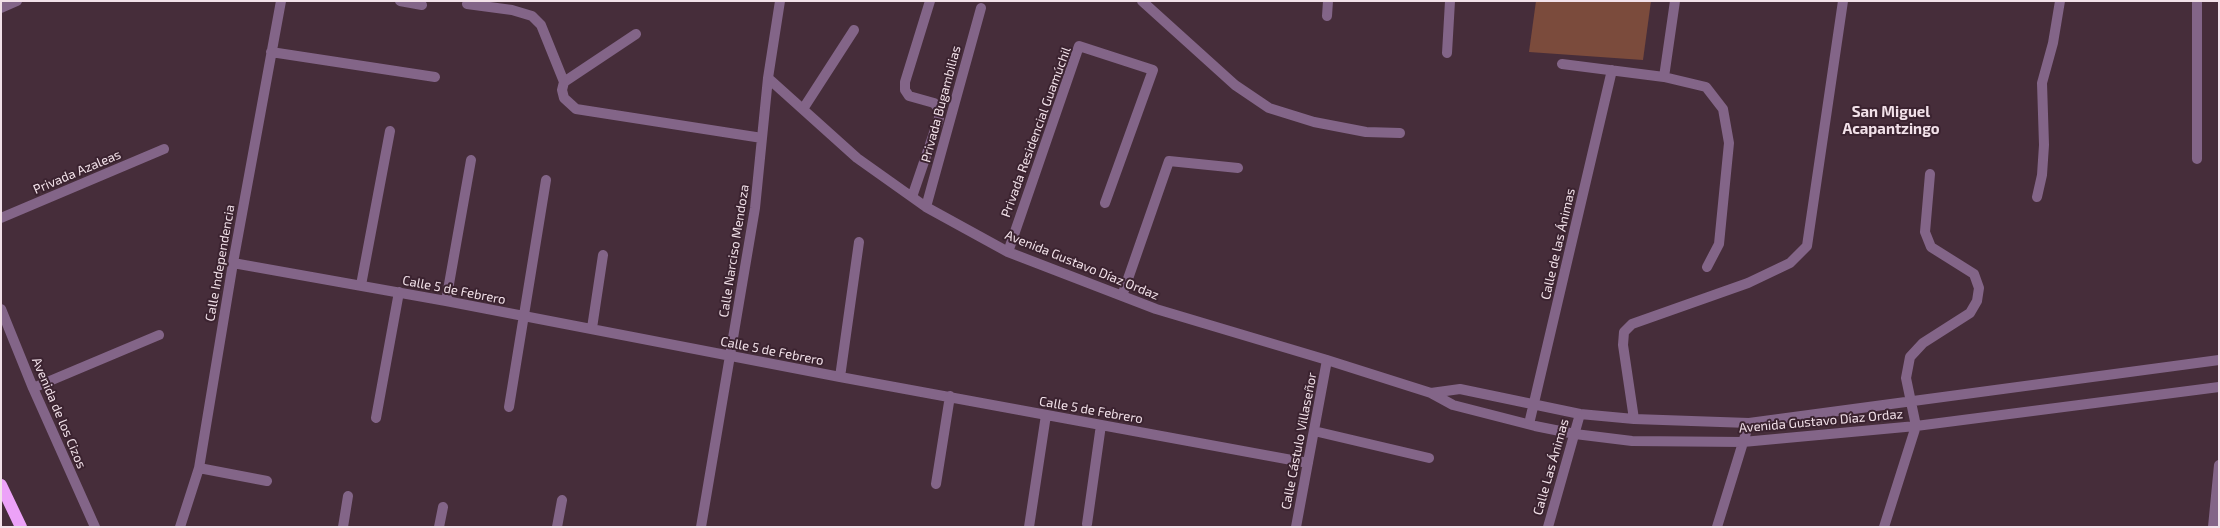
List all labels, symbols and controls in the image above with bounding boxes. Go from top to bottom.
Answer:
street label: Privada Bugambilias [918,44,964,164]
street label: Privada Residencial Guamúchil [998,45,1074,219]
district label: San Miguel Acapantzingo [1842,103,1940,138]
street label: Privada Azaleas [31,146,123,198]
street label: Calle Narciso Mendoza [716,183,752,319]
street label: Calle de las Ánimas [1538,187,1578,301]
street label: Calle Independencia [202,203,238,323]
street label: Avenida Gustavo Díaz Ordaz [1003,227,1161,303]
street label: Calle 5 de Febrero [401,272,507,308]
street label: Calle 5 de Febrero [719,333,825,369]
street label: Avenida de los Cizos [29,355,89,471]
street label: Calle Cástulo Villaseñor [1278,371,1320,511]
street label: Calle 5 de Febrero [1038,393,1144,427]
street label: Avenida Gustavo Díaz Ordaz [1738,406,1904,436]
street label: Calle Las Ánimas [1530,417,1572,517]

